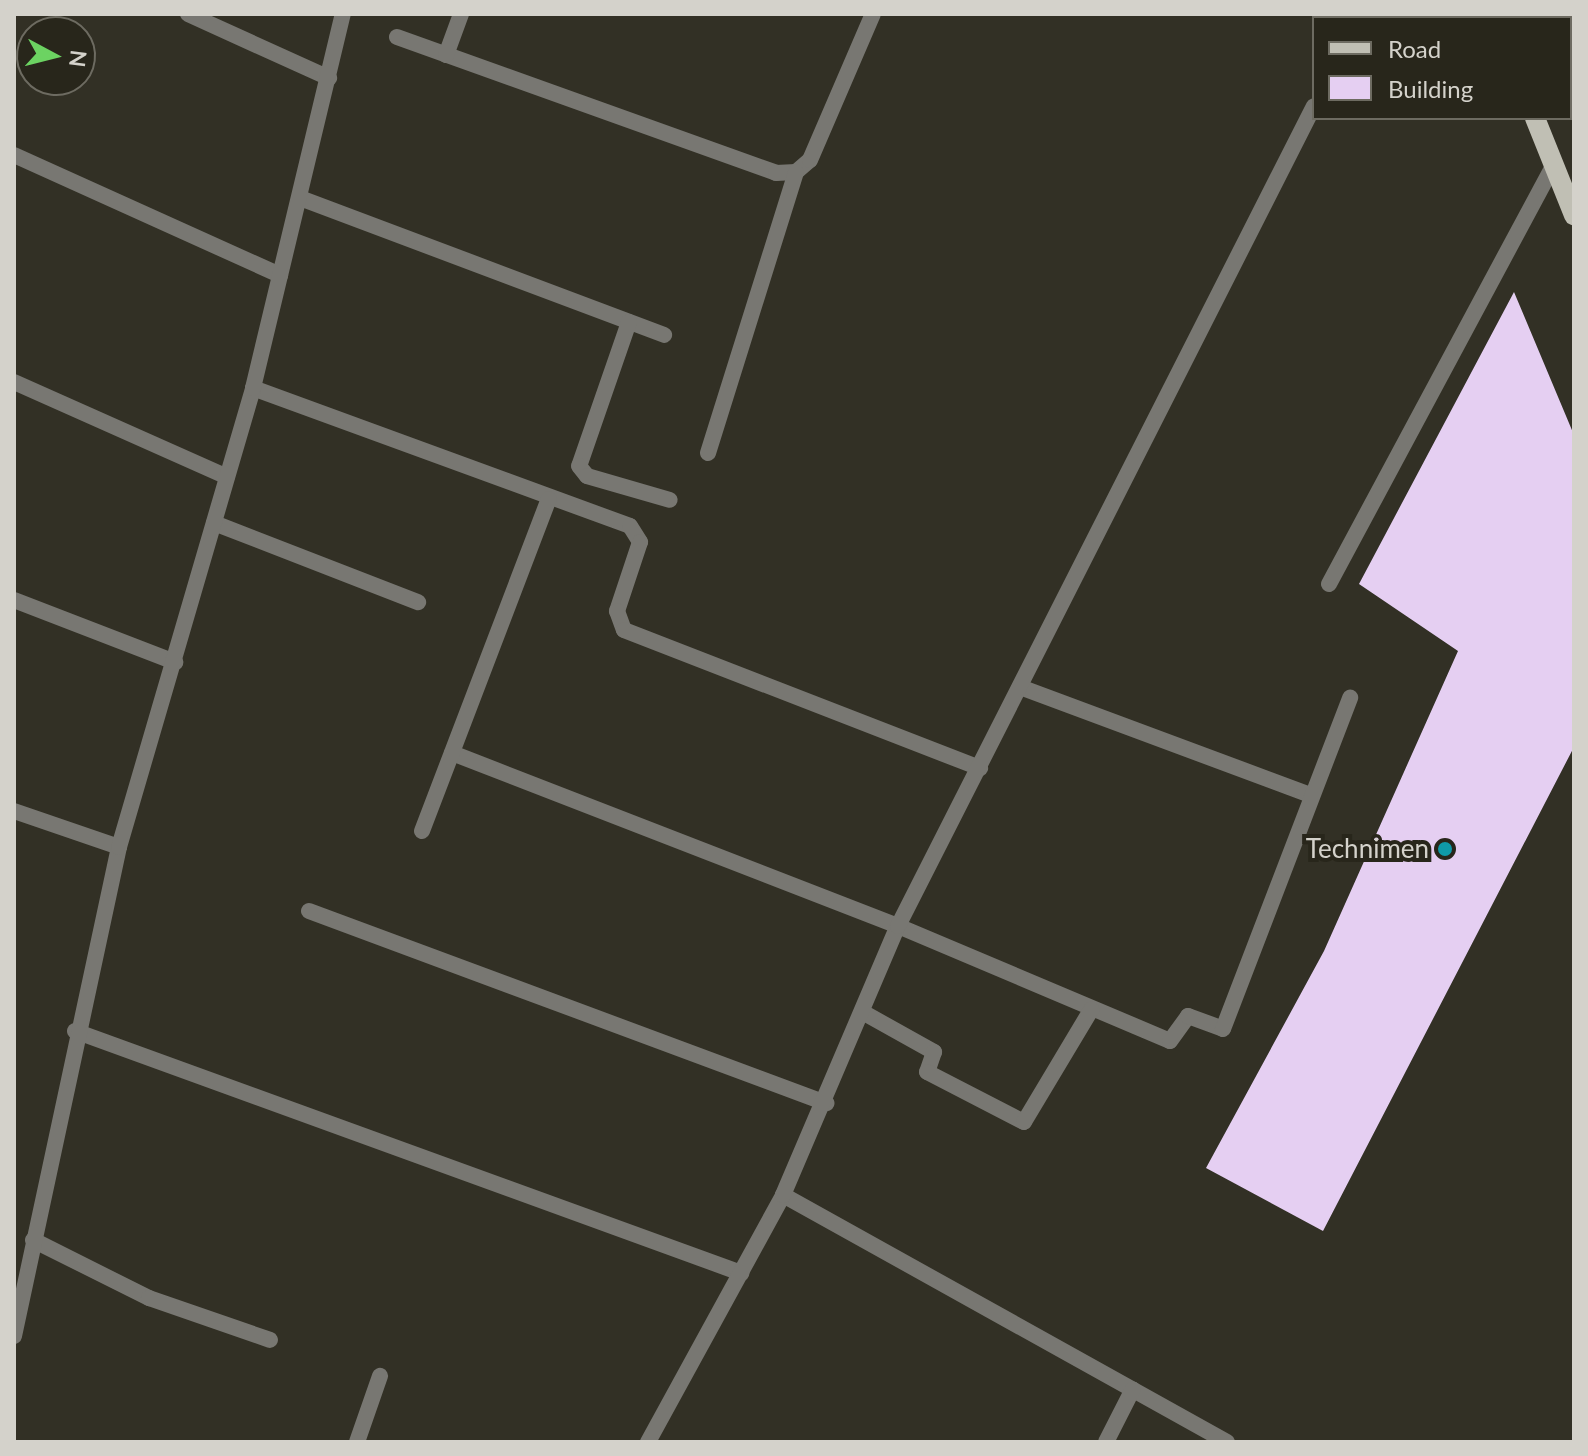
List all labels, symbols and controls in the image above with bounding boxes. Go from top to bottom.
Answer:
north arrow [16,16,96,96]
legend [1312,16,1572,120]
text: Road [1388,34,1441,63]
text: N [64,49,93,69]
text: Building [1388,74,1473,103]
place label: Technimen [1306,833,1429,865]
marker: Technimen [1436,840,1454,858]

